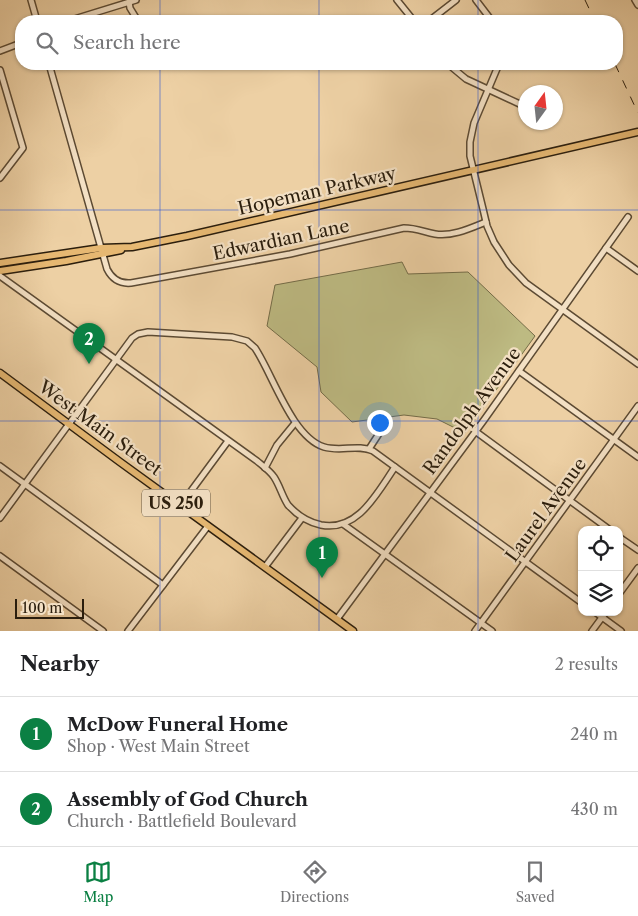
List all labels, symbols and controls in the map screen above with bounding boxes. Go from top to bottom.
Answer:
search box [15,15,623,70]
icon: search [33,29,61,57]
text: Search here [73,31,181,54]
north arrow [518,85,563,130]
street label: Hopeman Parkway [236,162,399,220]
street label: Edwardian Lane [211,215,351,265]
pin: 2 [73,323,105,364]
street label: Randolph Avenue [419,343,525,479]
street label: West Main Street [33,375,167,481]
your location [367,410,393,436]
street label: Laurel Avenue [501,454,591,566]
road number: US 250 [142,489,210,516]
map controls [578,526,623,616]
button: locate [578,526,623,571]
pin: 1 [306,537,338,578]
button: layers [578,571,623,616]
scale bar [15,596,84,619]
text: 100 m [22,599,62,617]
text: Nearby [20,651,99,676]
text: 2 results [555,654,618,674]
text: McDow Funeral Home [67,713,288,736]
text: 1 [32,724,40,744]
text: 240 m [570,724,618,744]
text: Shop · West Main Street [67,736,250,756]
text: Assembly of God Church [67,788,308,811]
text: 2 [31,799,41,819]
text: 430 m [571,799,618,819]
text: Church · Battlefield Boulevard [67,811,297,831]
tab: Map [83,858,113,906]
tab: Directions [280,858,349,906]
tab: Saved [516,858,555,906]

